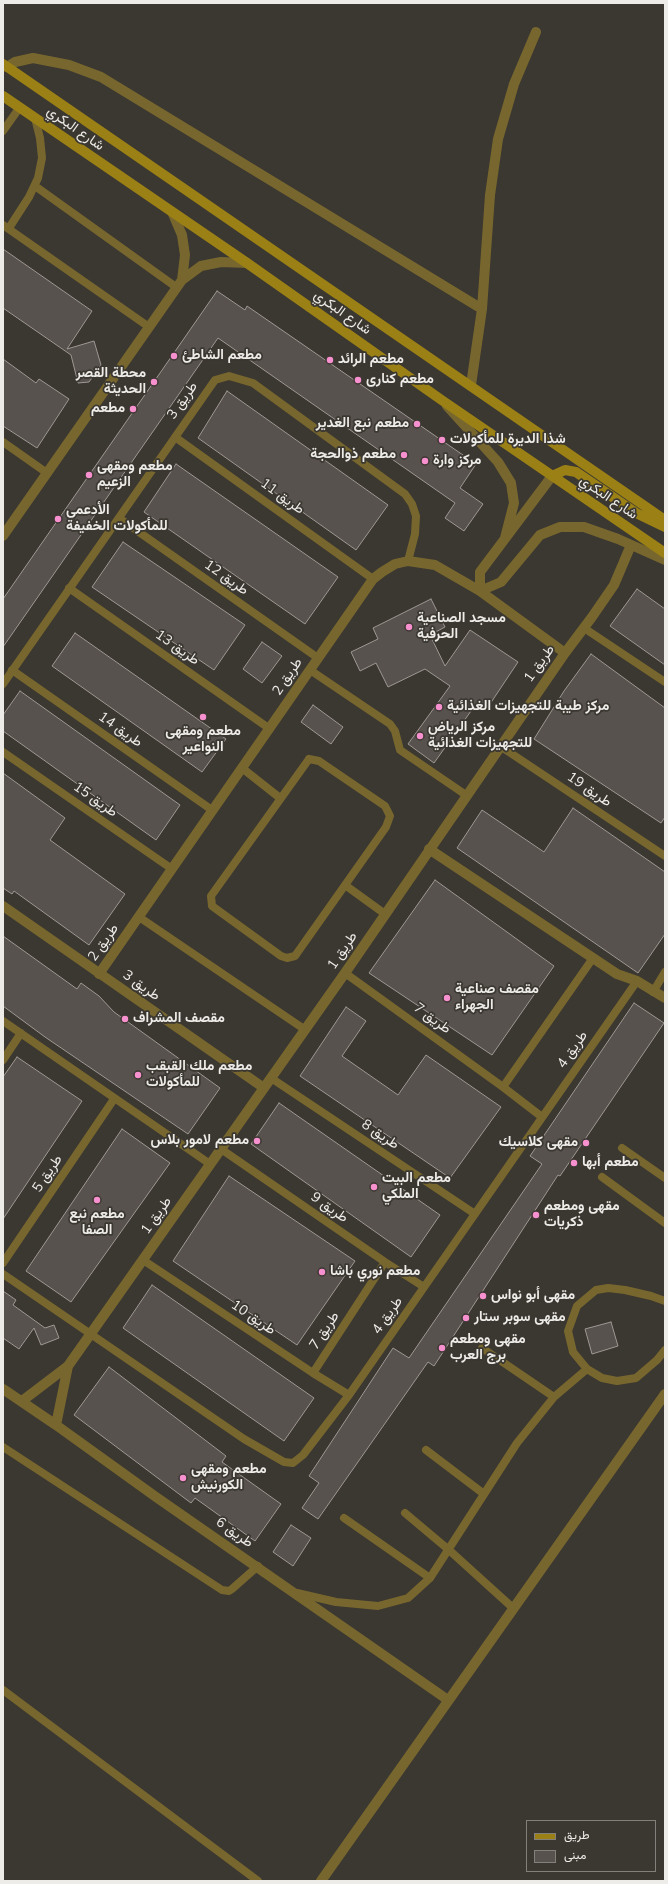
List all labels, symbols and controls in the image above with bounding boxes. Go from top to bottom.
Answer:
street label: شارع البكري [43,103,107,155]
street label: شارع البكري [310,287,374,339]
place label: مطعم الشاطئ [182,348,262,364]
marker: مطعم الشاطئ [169,351,179,361]
place label: مطعم الرائد [338,352,404,368]
marker: مطعم الرائد [325,355,335,365]
place label: محطة القصر الحديثة [76,366,146,398]
place label: مطعم كنارى [366,372,434,388]
marker: مطعم كنارى [353,375,363,385]
marker: محطة القصر الحديثة [149,377,159,387]
street label: طريق 3 [164,379,202,423]
place label: مطعم [91,401,125,417]
marker: مطعم [128,404,138,414]
place label: مطعم نبع الغدير [316,416,409,432]
marker: مطعم نبع الغدير [412,419,422,429]
place label: شذا الديرة للمأكولات [450,432,566,448]
marker: شذا الديرة للمأكولات [437,435,447,445]
place label: مطعم ذوالحجة [310,447,396,463]
marker: مطعم ذوالحجة [399,450,409,460]
place label: مركز وارة [433,453,481,469]
marker: مركز وارة [420,456,430,466]
place label: مطعم ومقهى الزعيم [97,459,173,492]
marker: مطعم ومقهى الزعيم [84,470,94,480]
street label: شارع البكري [576,472,640,524]
street label: طريق 11 [257,475,307,519]
place label: الأدعمي للمأكولات الخفيفة [66,503,168,536]
marker: الأدعمي للمأكولات الخفيفة [53,514,63,524]
street label: طريق 12 [201,557,251,599]
place label: مسجد الصناعية الحرفية [417,611,506,644]
marker: مسجد الصناعية الحرفية [404,622,414,632]
street label: طريق 13 [152,627,202,669]
street label: طريق 1 [521,642,559,686]
street label: طريق 2 [269,655,307,699]
place label: مركز طيبة للتجهيزات الغذائية [447,699,609,715]
marker: مركز طيبة للتجهيزات الغذائية [434,702,444,712]
street label: طريق 14 [95,709,145,751]
marker: مطعم ومقهى النواعير [198,712,208,722]
place label: مركز الرياض للتجهيزات الغذائية [428,720,532,752]
place label: مطعم ومقهى النواعير [165,724,241,756]
marker: مركز الرياض للتجهيزات الغذائية [415,731,425,741]
street label: طريق 19 [564,769,614,811]
street label: طريق 15 [70,779,120,821]
street label: طريق 2 [85,921,123,965]
street label: طريق 1 [324,929,362,973]
street label: طريق 3 [119,967,163,1005]
place label: مقصف صناعية الجهراء [455,982,539,1014]
marker: مقصف صناعية الجهراء [442,993,452,1003]
street label: طريق 7 [410,1000,454,1038]
place label: مقصف المشراف [133,1011,225,1027]
marker: مقصف المشراف [120,1014,130,1024]
street label: طريق 4 [554,1028,592,1072]
place label: مطعم ملك القبقب للمأكولات [146,1059,252,1092]
marker: مطعم ملك القبقب للمأكولات [133,1070,143,1080]
street label: طريق 8 [358,1116,402,1154]
place label: مطعم لامور بلاس [150,1133,249,1149]
place label: مقهى كلاسيك [499,1135,578,1151]
marker: مطعم لامور بلاس [252,1136,262,1146]
marker: مقهى كلاسيك [581,1138,591,1148]
street label: طريق 5 [29,1152,67,1196]
place label: مطعم أبها [582,1155,639,1171]
marker: مطعم أبها [569,1158,579,1168]
place label: مطعم البيت الملكي [382,1171,451,1204]
marker: مطعم البيت الملكي [369,1182,379,1192]
street label: طريق 9 [307,1189,351,1227]
street label: طريق 1 [138,1194,176,1238]
marker: مطعم نبع الصفا [92,1195,102,1205]
place label: مقهى ومطعم ذكريات [544,1199,620,1232]
place label: مطعم نبع الصفا [69,1207,125,1240]
marker: مقهى ومطعم ذكريات [531,1210,541,1220]
place label: مطعم نوري باشا [330,1264,420,1280]
marker: مطعم نوري باشا [317,1267,327,1277]
place label: مقهى أبو نواس [491,1288,575,1304]
marker: مقهى أبو نواس [478,1291,488,1301]
street label: طريق 4 [369,1294,407,1338]
street label: طريق 10 [228,1297,278,1339]
street label: طريق 7 [307,1309,343,1353]
place label: مقهى سوبر ستار [474,1310,566,1326]
marker: مقهى سوبر ستار [461,1313,471,1323]
place label: مقهى ومطعم برج العرب [450,1332,526,1364]
marker: مقهى ومطعم برج العرب [437,1343,447,1353]
place label: مطعم ومقهى الكورنيش [191,1462,267,1494]
marker: مطعم ومقهى الكورنيش [178,1473,188,1483]
street label: طريق 6 [212,1514,256,1552]
legend [526,1820,656,1872]
text: طريق [564,1827,589,1843]
text: مبنى [564,1847,586,1863]

